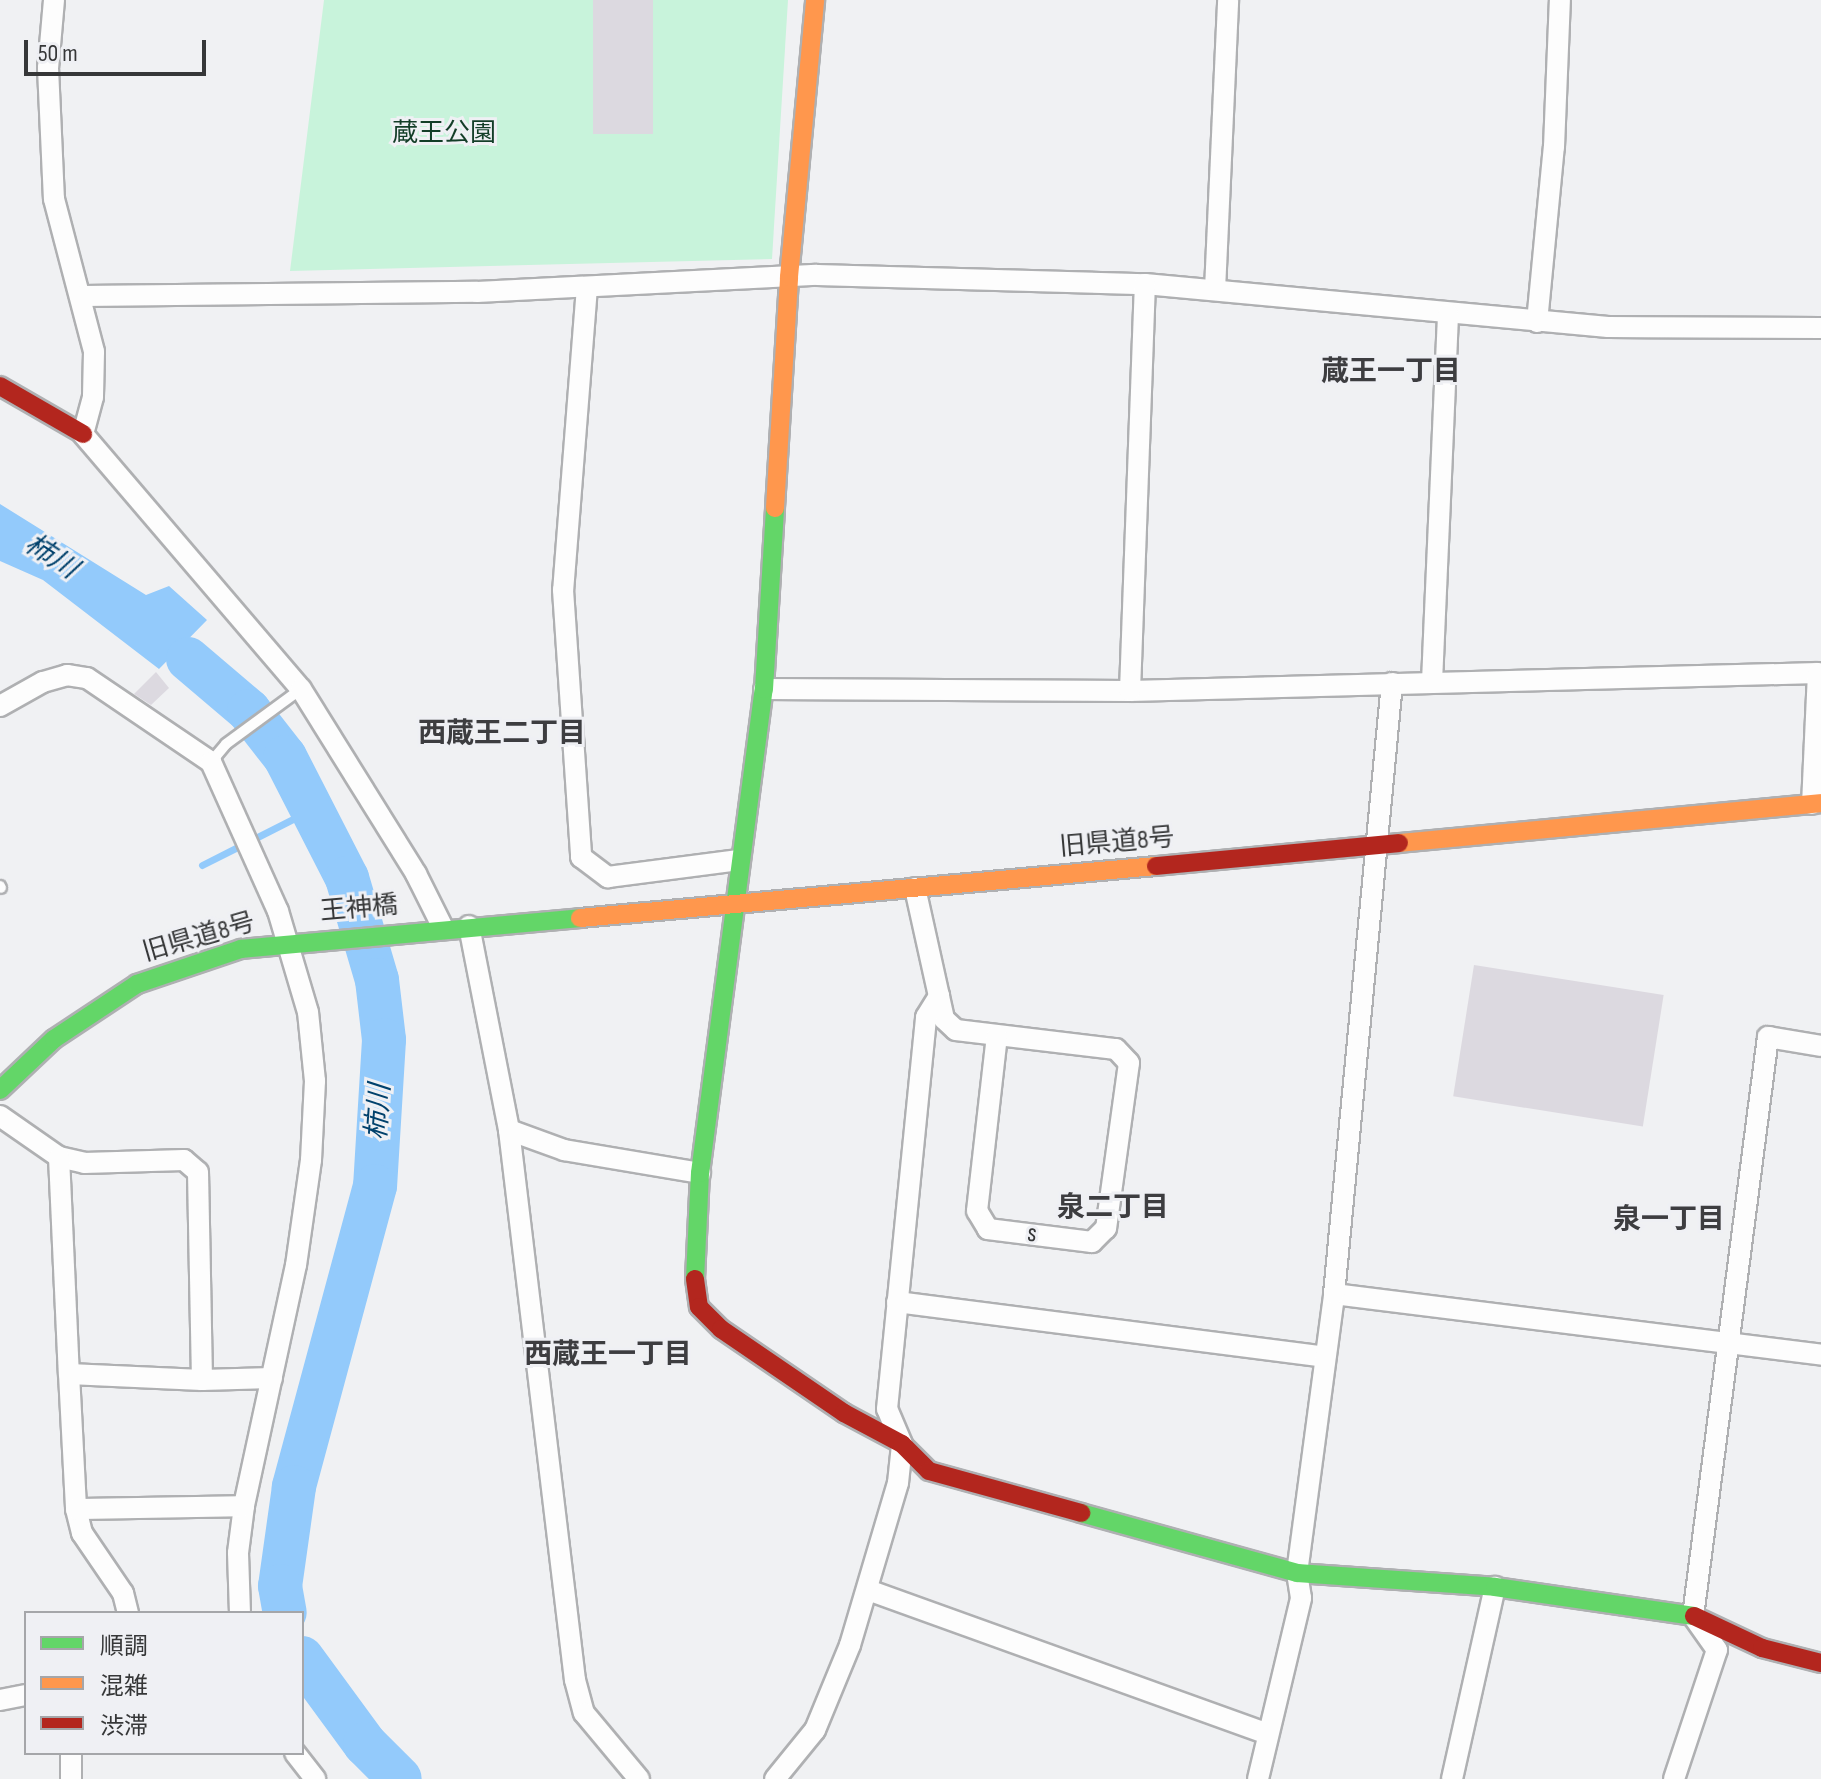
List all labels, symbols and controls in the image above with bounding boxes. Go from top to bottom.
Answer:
scale bar [28,24,210,74]
text: 50 m [38,39,78,68]
park label: 蔵王公園 [392,118,496,150]
district label: 蔵王一丁目 [1321,355,1461,389]
water label: 柿川 [18,528,84,586]
district label: 西蔵王二丁目 [418,717,586,751]
street label: 旧県道8号 [1058,822,1176,864]
street label: 王神橋 [319,890,399,928]
street label: 旧県道8号 [139,907,259,969]
water label: 柿川 [360,1083,398,1141]
district label: 泉二丁目 [1057,1191,1169,1225]
district label: 泉一丁目 [1613,1203,1725,1237]
street label: s [1025,1218,1039,1250]
district label: 西蔵王一丁目 [524,1338,692,1372]
legend [24,1611,304,1755]
text: 順調 [100,1632,148,1661]
text: 混雑 [100,1672,148,1701]
text: 渋滞 [100,1712,148,1741]

